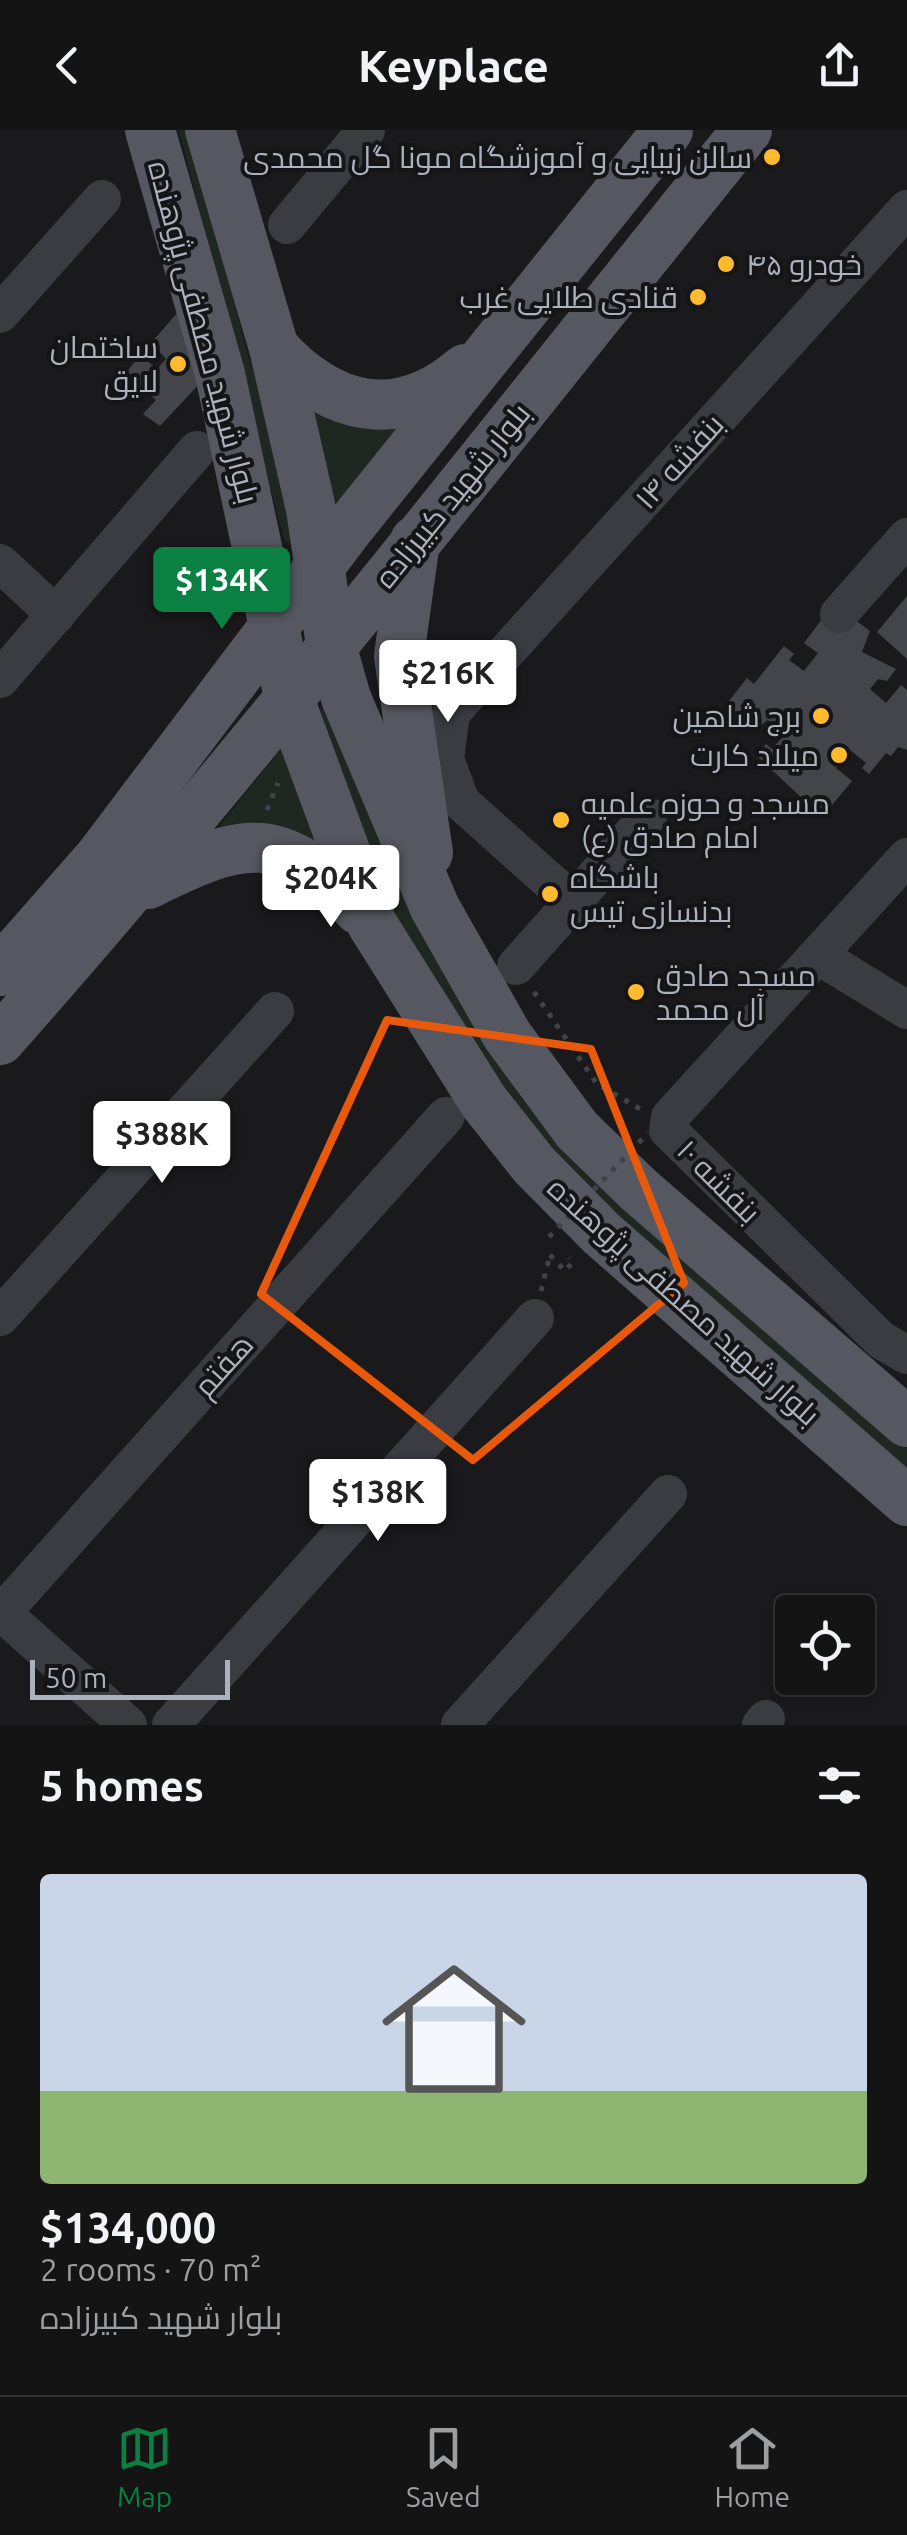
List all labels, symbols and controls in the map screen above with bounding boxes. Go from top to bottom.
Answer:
icon: back [40,38,95,93]
icon: share [812,38,867,93]
text: Keyplace [358,40,549,91]
place label: سالن زیبایی و آموزشگاه مونا گل محمدی [243,140,752,176]
marker: سالن زیبایی و آموزشگاه مونا گل محمدی [761,146,783,168]
street label: بلوار شهید مصطفی پژوهنده [139,157,266,508]
place label: خودرو ۴۵ [746,247,862,282]
marker: خودرو ۴۵ [715,253,737,275]
place label: قنادی طلایی غرب [460,280,678,316]
marker: قنادی طلایی غرب [687,286,709,308]
place label: ساختمان لایق [50,330,158,400]
marker: ساختمان لایق [167,353,189,375]
street label: بلوار شهید کبیرزاده [367,396,538,595]
street label: بنفشه ۱۴ [628,407,730,515]
pin: $134K [152,547,292,632]
text: $134K [175,561,269,597]
pin: $216K [378,640,518,725]
text: $216K [401,654,495,690]
place label: برج شاهین [672,699,801,737]
marker: برج شاهین [810,705,832,727]
place label: میلاد کارت [690,738,819,773]
marker: میلاد کارت [828,744,850,766]
place label: مسجد و حوزه علمیه امام صادق (ع) [581,786,830,858]
marker: مسجد و حوزه علمیه امام صادق (ع) [550,809,572,831]
pin: $204K [261,845,401,930]
text: $204K [284,859,378,895]
place label: باشگاه بدنسازی تیس [570,860,733,930]
marker: باشگاه بدنسازی تیس [539,883,561,905]
place label: مسجد صادق آل محمد [656,958,816,1027]
marker: مسجد صادق آل محمد [625,981,647,1003]
pin: $388K [92,1101,232,1186]
text: $388K [115,1115,209,1151]
street label: بنفشه ۱۰ [671,1133,767,1229]
street label: بلوار شهید مصطفی پژوهنده [539,1170,827,1434]
street label: هفتم [186,1327,263,1406]
pin: $138K [308,1459,448,1544]
text: $138K [331,1473,425,1509]
map controls [775,1595,875,1695]
button: locate [775,1595,875,1695]
scale bar [30,1655,230,1700]
text: 50 m [45,1662,107,1693]
icon: filters [812,1758,867,1813]
text: 5 homes [40,1762,204,1809]
icon: home [364,1939,544,2119]
text: $134,000 [40,2204,216,2251]
text: 2 rooms · 70 m² [40,2251,261,2287]
text: بلوار شهید کبیرزاده [40,2299,282,2335]
tab: Map [117,2421,172,2512]
tab: Saved [406,2421,481,2512]
tab: Home [714,2421,790,2512]

